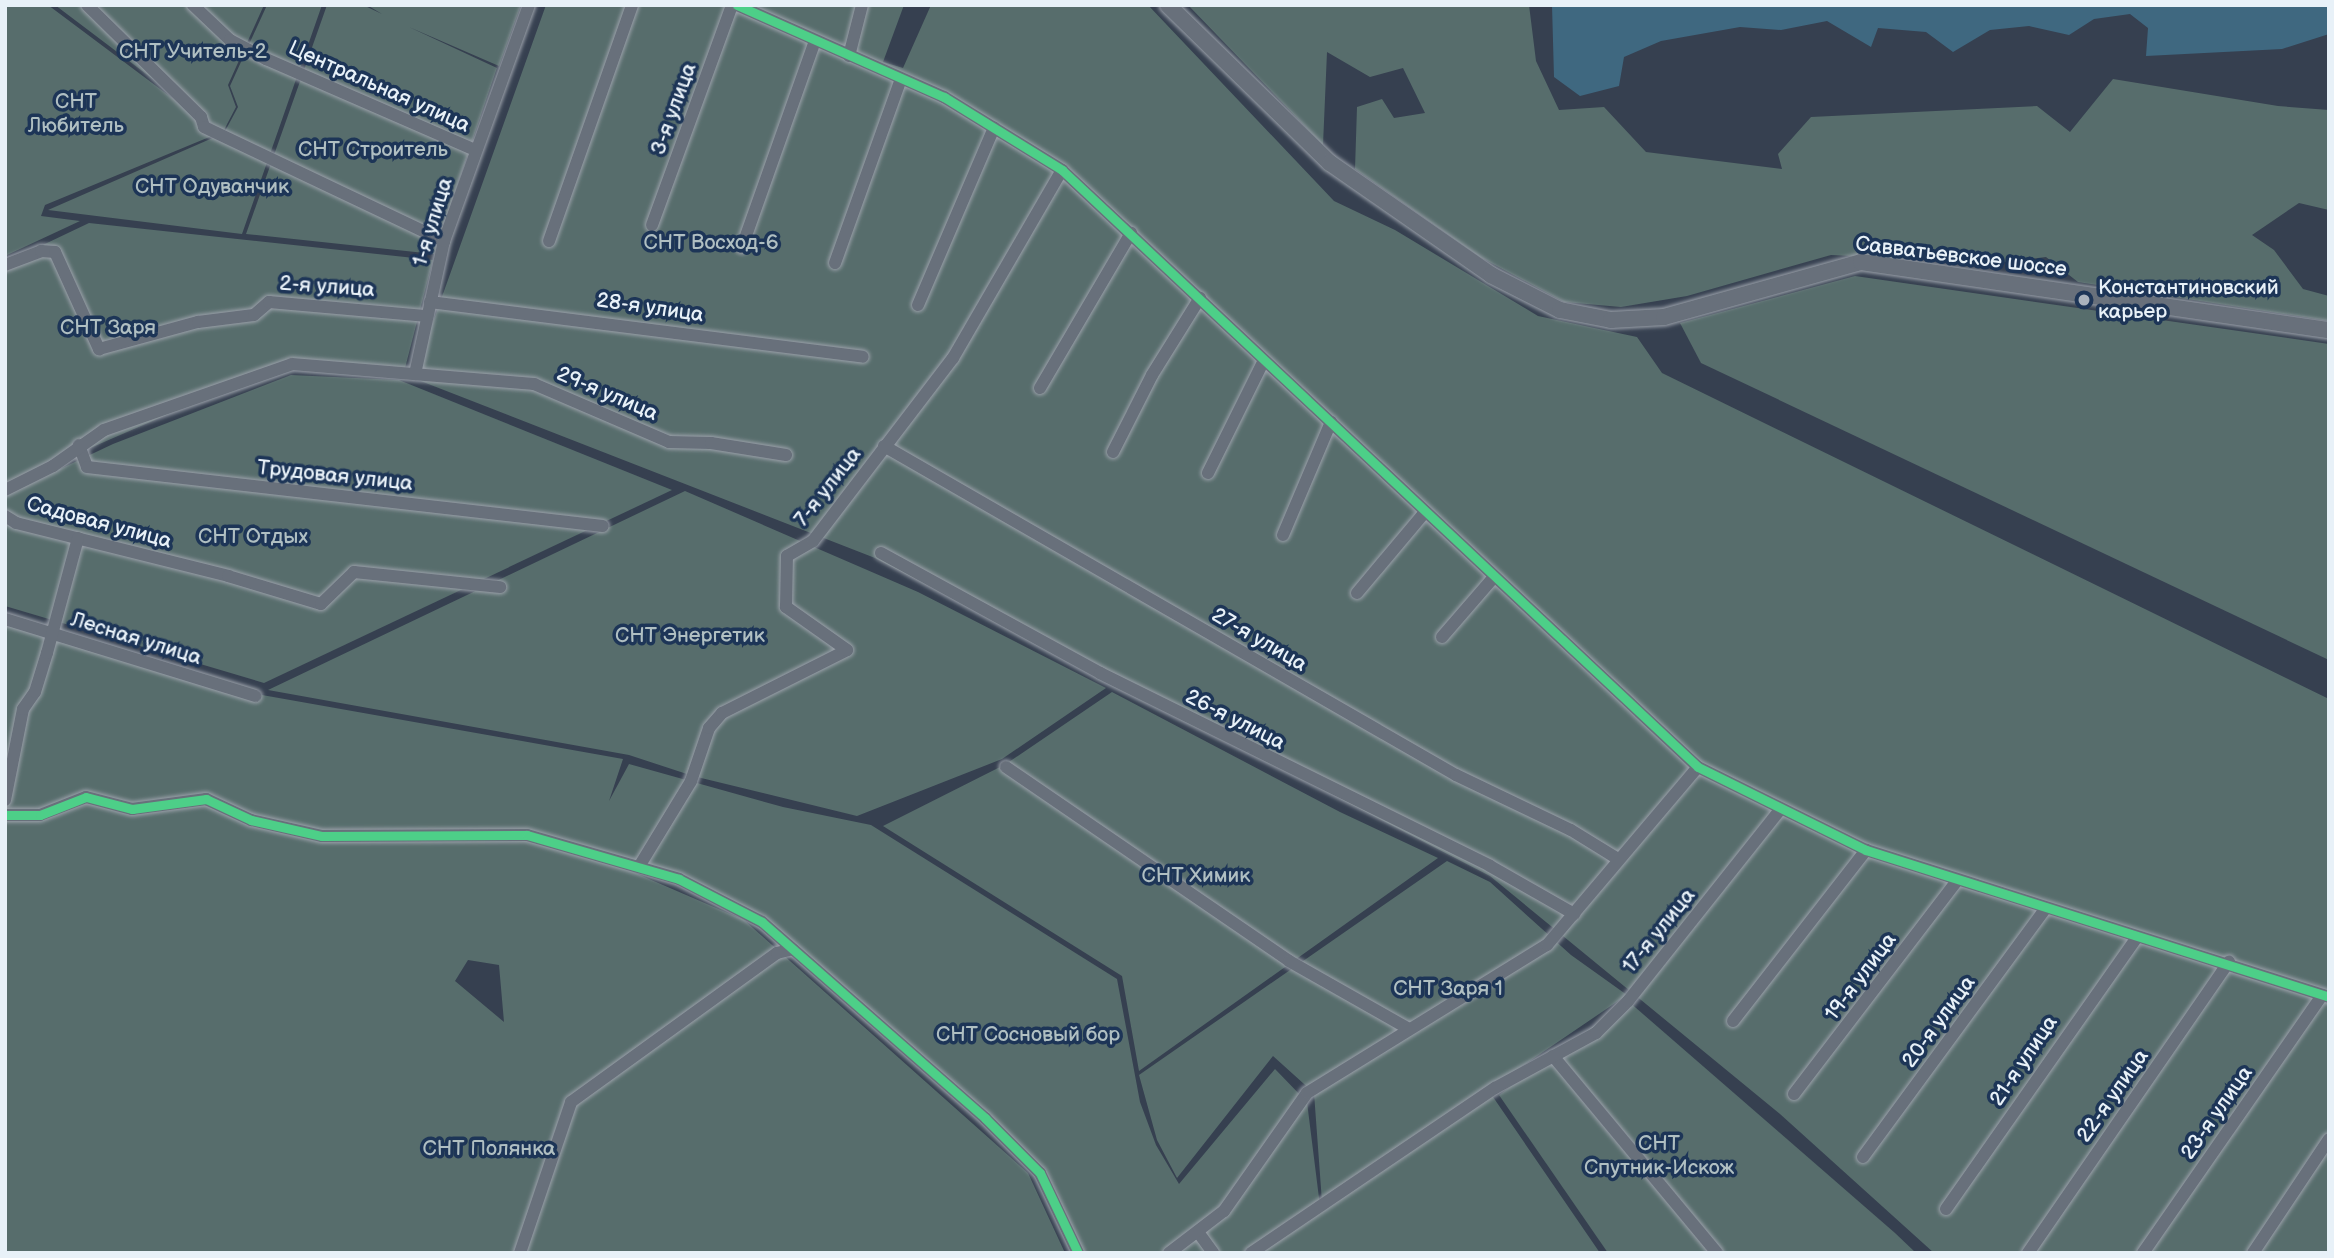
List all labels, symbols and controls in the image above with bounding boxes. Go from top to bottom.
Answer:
street label: Центральная улица [284,36,474,138]
park label: СНТ Учитель-2 [119,39,267,65]
street label: 3-я улица [646,60,702,158]
park label: СНТ Любитель [28,89,124,139]
park label: СНТ Строитель [298,137,448,163]
park label: СНТ Одуванчик [135,174,289,200]
street label: 1-я улица [408,175,458,269]
park label: СНТ Восход-6 [643,230,779,256]
street label: Савватьевское шоссе [1854,232,2068,282]
street label: 2-я улица [278,271,376,303]
place label: Константиновский карьер [2098,275,2279,325]
street label: 28-я улица [595,288,705,328]
marker: Константиновский карьер [2076,292,2092,308]
park label: СНТ Заря [60,315,156,341]
street label: 29-я улица [553,361,661,427]
street label: 7-я улица [789,442,867,532]
street label: Трудовая улица [256,455,414,497]
street label: Садовая улица [24,492,174,554]
park label: СНТ Отдых [198,524,308,550]
street label: 27-я улица [1207,603,1311,677]
street label: Лесная улица [68,607,204,671]
park label: СНТ Энергетик [615,623,765,649]
street label: 26-я улица [1181,684,1289,756]
park label: СНТ Химик [1142,863,1250,889]
street label: 17-я улица [1617,884,1701,978]
street label: 19-я улица [1820,928,1902,1026]
street label: 20-я улица [1897,971,1981,1073]
park label: СНТ Заря 1 [1393,976,1503,1002]
street label: 21-я улица [1985,1011,2063,1111]
park label: СНТ Сосновый бор [936,1022,1120,1048]
street label: 22-я улица [2072,1045,2154,1147]
street label: 23-я улица [2176,1062,2258,1164]
park label: СНТ Спутник-Искож [1584,1131,1734,1181]
park label: СНТ Полянка [423,1136,555,1162]

